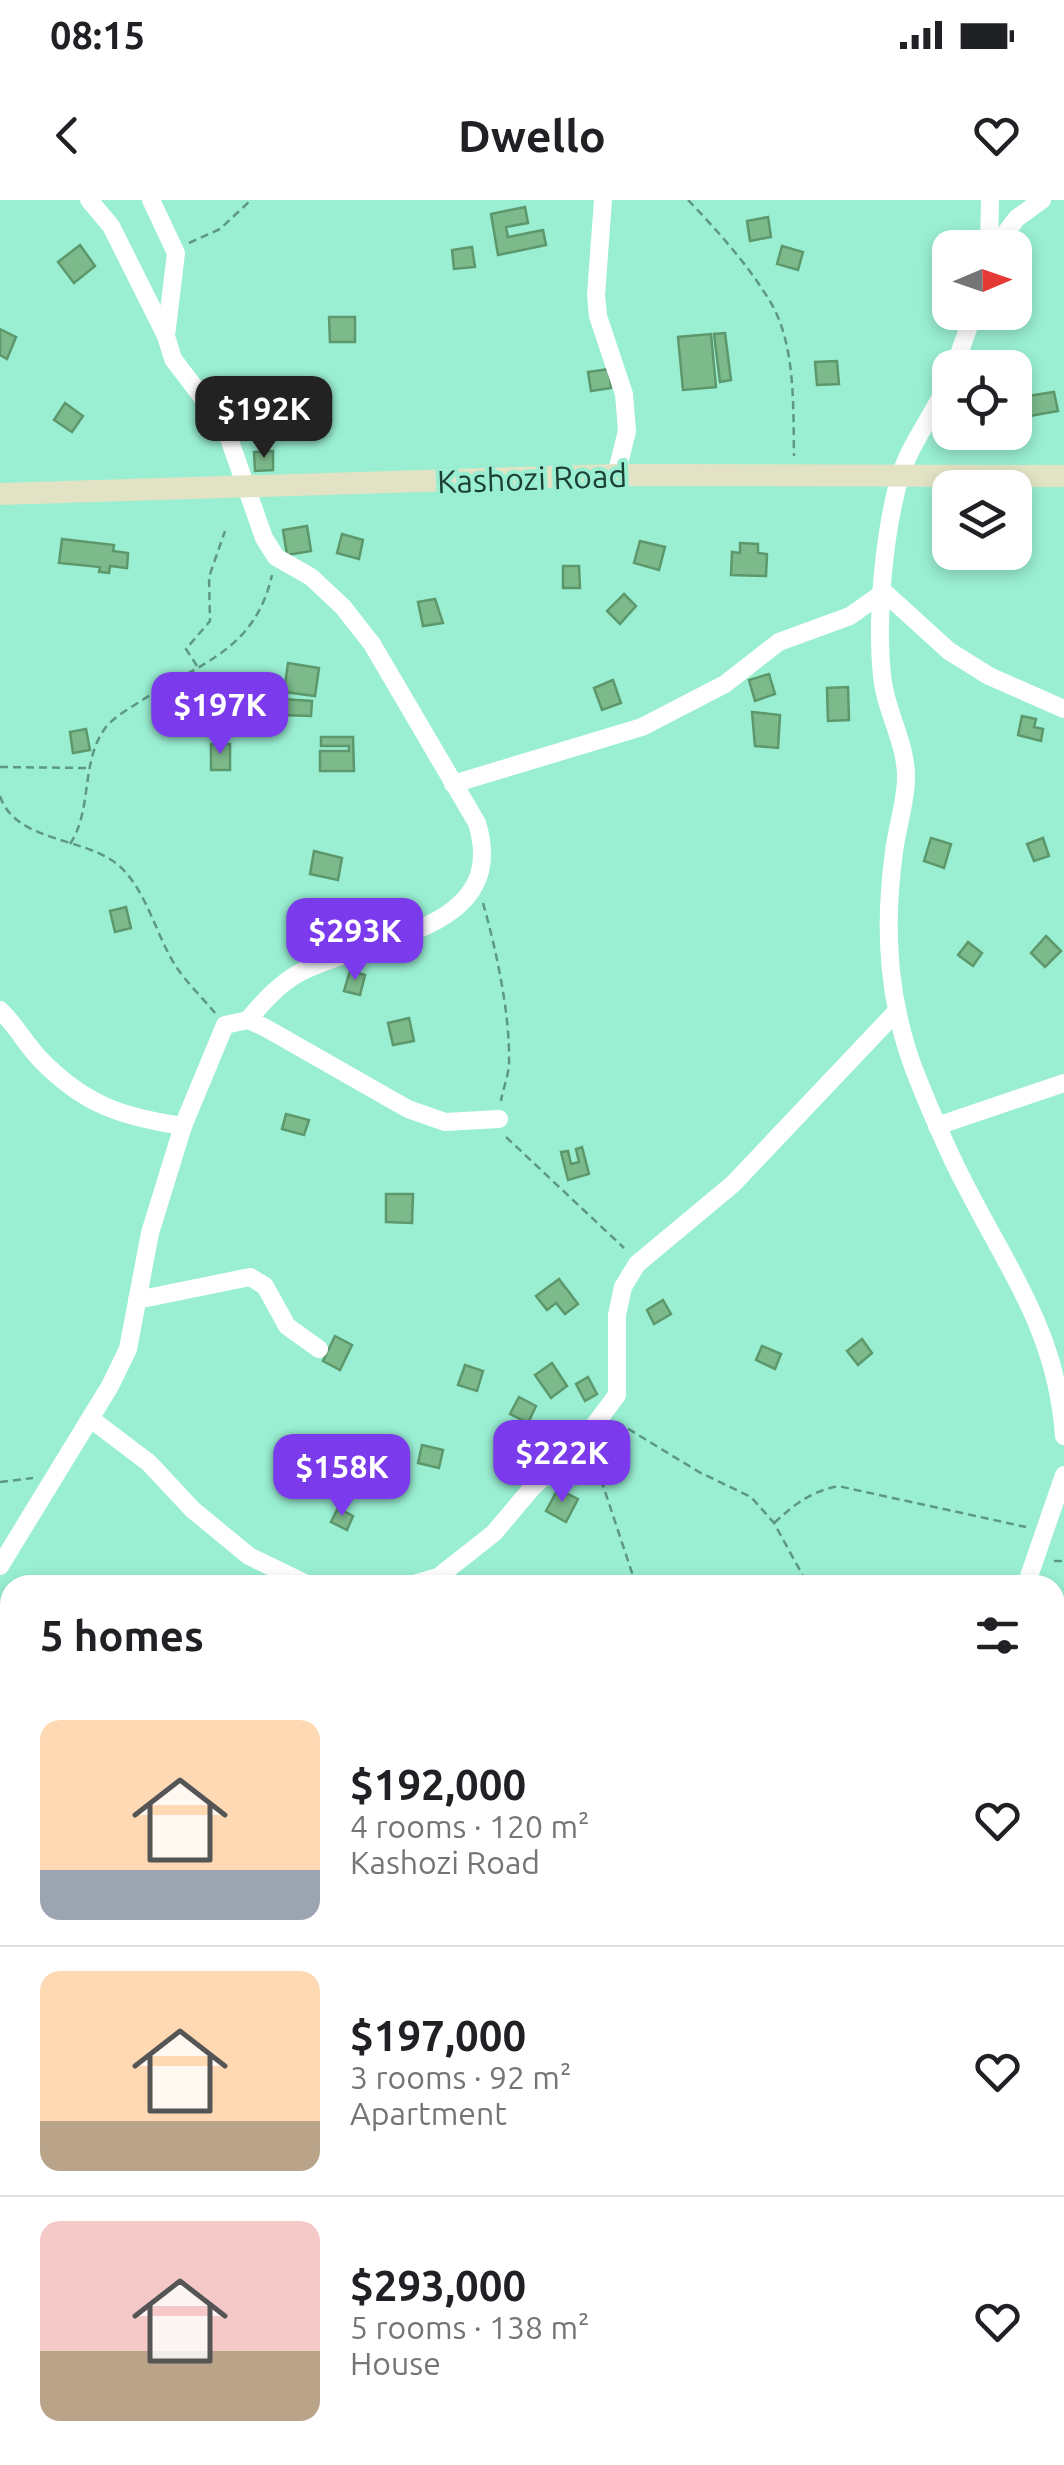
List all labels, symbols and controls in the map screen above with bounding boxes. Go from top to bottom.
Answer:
text: 08:15 [50,14,145,56]
icon: back [40,108,95,163]
icon: heart [969,108,1024,163]
text: Dwello [458,110,606,161]
north arrow [932,230,1032,330]
map controls [932,230,1032,570]
button: locate [932,350,1032,450]
pin: $192K [194,376,334,461]
text: $192K [217,390,311,426]
street label: Kashozi Road [436,457,628,499]
button: layers [932,470,1032,570]
pin: $197K [150,672,290,757]
text: $197K [173,686,267,722]
pin: $293K [285,898,425,983]
text: $293K [308,912,402,948]
pin: $222K [492,1420,632,1505]
pin: $158K [272,1434,412,1519]
text: $222K [515,1434,609,1470]
text: $158K [295,1448,389,1484]
icon: filters [970,1608,1025,1663]
text: 5 homes [40,1612,204,1659]
icon: home [120,1760,240,1880]
text: $192,000 [350,1761,526,1808]
icon: heart [970,1793,1025,1848]
text: 4 rooms · 120 m² [350,1808,590,1844]
text: Kashozi Road [350,1844,540,1880]
icon: home [120,2011,240,2131]
text: $197,000 [350,2012,526,2059]
icon: heart [970,2044,1025,2099]
text: 3 rooms · 92 m² [350,2059,571,2095]
text: Apartment [350,2095,507,2131]
icon: home [120,2261,240,2381]
text: $293,000 [350,2262,526,2309]
icon: heart [970,2294,1025,2349]
text: 5 rooms · 138 m² [350,2309,590,2345]
text: House [350,2345,441,2381]

